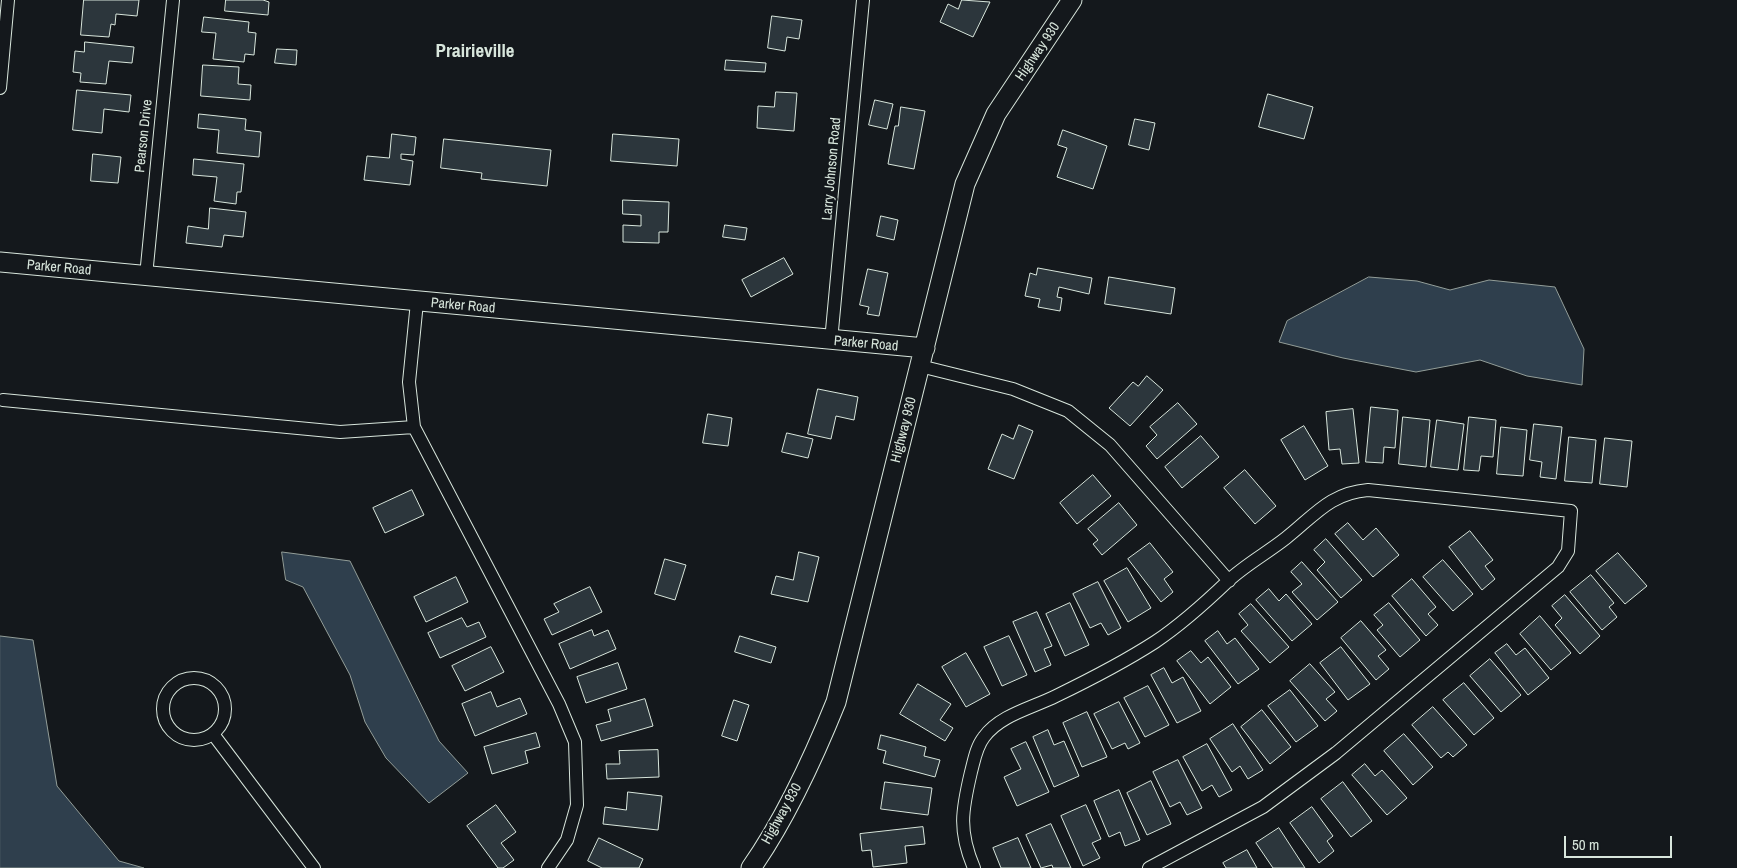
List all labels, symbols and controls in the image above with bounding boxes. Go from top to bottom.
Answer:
street label: Highway 930 [1012,20,1064,84]
district label: Prairieville [436,41,514,63]
street label: Pearson Drive [132,99,156,173]
street label: Larry Johnson Road [819,117,845,221]
street label: Parker Road [26,257,92,279]
street label: Parker Road [430,295,496,317]
street label: Parker Road [833,333,899,355]
street label: Highway 930 [888,395,920,465]
street label: Highway 930 [758,781,806,847]
scale bar [1567,826,1674,858]
text: 50 m [1572,834,1599,855]

